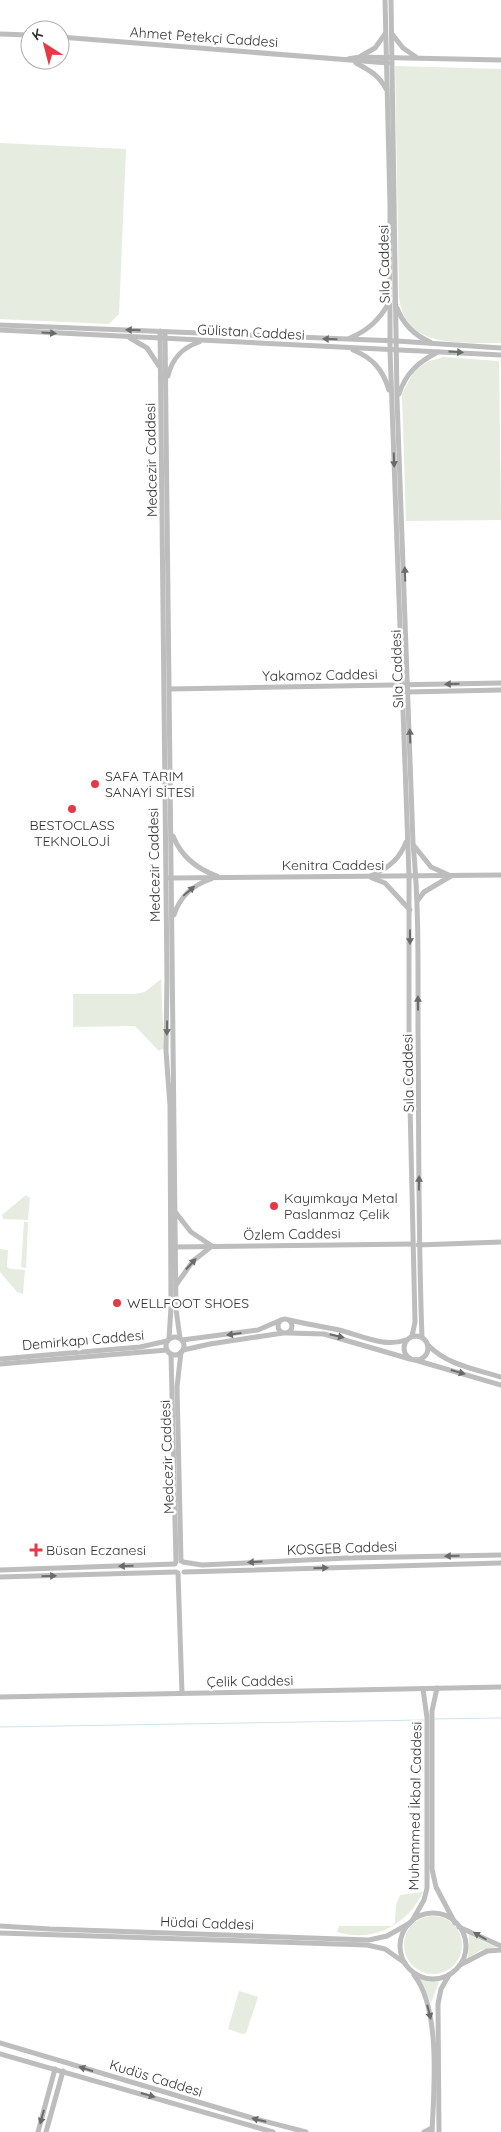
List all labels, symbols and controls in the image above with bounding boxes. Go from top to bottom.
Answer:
north arrow [20,20,70,70]
street label: Ahmet Petekçi Caddesi [129,23,279,51]
text: K [28,25,46,44]
street label: Sıla Caddesi [374,225,394,303]
street label: Gülistan Caddesi [197,320,305,344]
one-way arrow [124,326,140,334]
one-way arrow [41,329,57,337]
one-way arrow [322,334,338,342]
one-way arrow [448,349,464,357]
street label: Medcezir Caddesi [141,403,161,517]
one-way arrow [390,452,398,468]
one-way arrow [400,565,408,581]
street label: Sıla Caddesi [387,629,407,709]
street label: Yakamoz Caddesi [262,665,378,685]
one-way arrow [444,680,460,688]
one-way arrow [406,728,414,744]
place label: SAFA TARIM SANAYİ SİTESİ [105,767,195,801]
marker: SAFA TARIM SANAYİ SİTESİ [89,778,101,790]
marker: BESTOCLASS TEKNOLOJİ [66,803,78,815]
street label: Medcezir Caddesi [144,808,164,922]
place label: BESTOCLASS TEKNOLOJİ [29,816,115,850]
street label: Kenitra Caddesi [282,856,384,874]
one-way arrow [183,886,196,897]
one-way arrow [406,929,414,945]
one-way arrow [414,995,422,1011]
one-way arrow [162,1020,170,1036]
street label: Sıla Caddesi [398,1034,418,1112]
one-way arrow [415,1175,423,1191]
place label: Kayımkaya Metal Paslanmaz Çelik [284,1189,398,1223]
marker: Kayımkaya Metal Paslanmaz Çelik [268,1200,280,1212]
street label: Özlem Caddesi [243,1224,341,1244]
one-way arrow [185,1258,197,1270]
place label: WELLFOOT SHOES [127,1294,249,1312]
marker: WELLFOOT SHOES [111,1297,123,1309]
street label: Demirkapı Caddesi [21,1326,145,1354]
one-way arrow [226,1330,242,1338]
one-way arrow [329,1333,345,1341]
one-way arrow [451,1369,466,1377]
street label: Medcezir Caddesi [156,1400,178,1514]
street label: KOSGEB Caddesi [287,1537,397,1559]
place label: Büsan Eczanesi [46,1541,146,1559]
marker: Büsan Eczanesi [30,1544,42,1556]
one-way arrow [444,1553,460,1561]
one-way arrow [247,1559,263,1567]
one-way arrow [118,1563,134,1571]
one-way arrow [313,1563,329,1571]
one-way arrow [41,1572,57,1580]
street label: Çelik Caddesi [207,1671,293,1691]
street label: Muhammed İkbal Caddesi [405,1721,425,1891]
street label: Hüdai Caddesi [160,1912,254,1934]
one-way arrow [473,1932,486,1941]
one-way arrow [425,2004,433,2019]
street label: Kudüs Caddesi [107,2055,205,2101]
one-way arrow [78,2064,93,2072]
one-way arrow [141,2092,156,2100]
one-way arrow [38,2110,46,2125]
one-way arrow [251,2116,266,2124]

